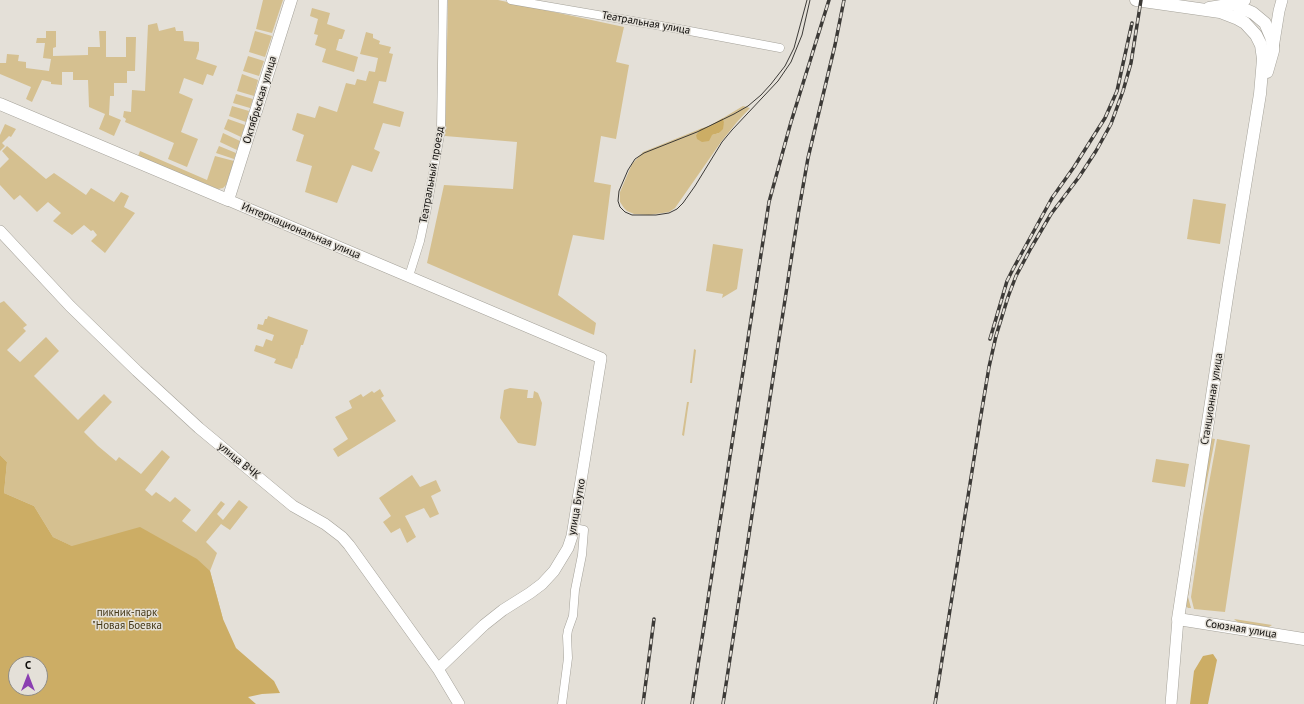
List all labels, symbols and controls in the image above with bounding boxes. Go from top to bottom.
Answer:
street label: Театральная улица [601,9,691,37]
street label: Октябрьская улица [240,55,280,145]
street label: Театральный проезд [417,125,447,225]
street label: Интернациональная улица [239,200,363,262]
street label: Станционная улица [1198,352,1226,446]
street label: улица ВЧК [215,440,263,482]
street label: улица Бутко [566,478,588,536]
park label: пикник-парк "Новая Боевка [92,606,162,632]
street label: Союзная улица [1204,617,1278,641]
north arrow [8,656,48,696]
text: С [25,658,31,672]

